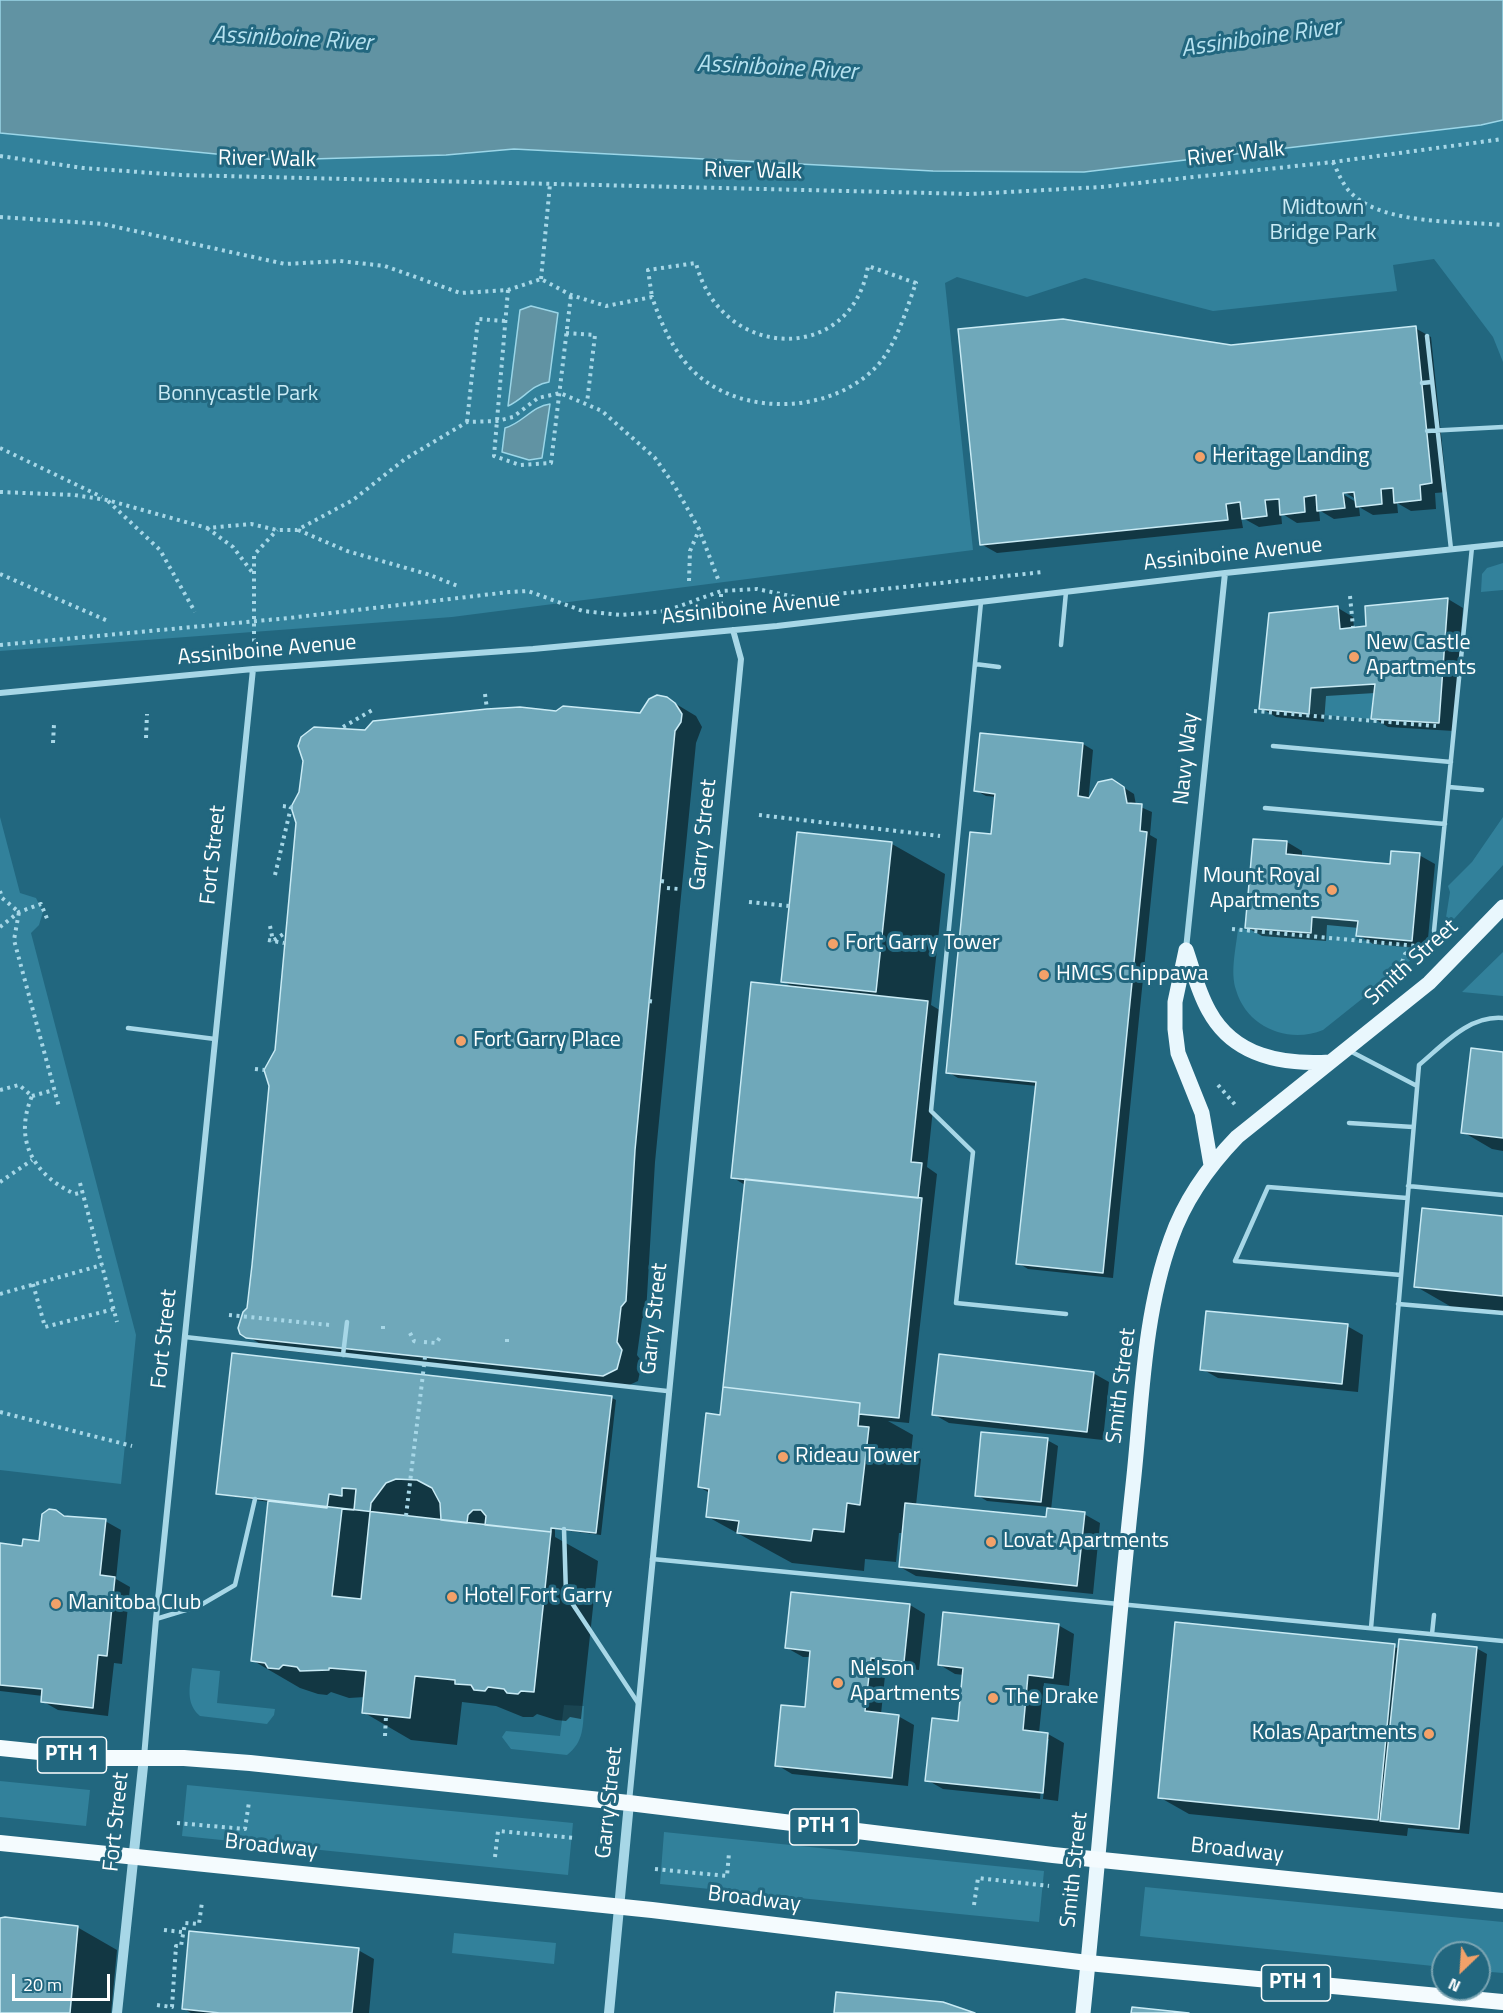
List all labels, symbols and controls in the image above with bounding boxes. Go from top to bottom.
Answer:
water label: Assiniboine River [1179,14,1343,64]
water label: Assiniboine River [211,21,373,59]
water label: Assiniboine River [696,50,858,88]
street label: River Walk [1186,137,1286,173]
street label: River Walk [218,146,316,174]
street label: River Walk [704,158,802,186]
park label: Midtown Bridge Park [1270,196,1376,248]
park label: Bonnycastle Park [158,382,318,408]
place label: Heritage Landing [1212,444,1369,470]
marker: Heritage Landing [1193,450,1207,464]
street label: Assiniboine Avenue [1142,532,1324,578]
street label: Assiniboine Avenue [660,586,842,632]
street label: Assiniboine Avenue [176,630,358,672]
place label: New Castle Apartments [1366,631,1476,682]
marker: New Castle Apartments [1347,650,1361,664]
street label: Navy Way [1169,712,1205,806]
street label: Garry Street [685,778,723,892]
street label: Fort Street [196,804,232,906]
place label: Mount Royal Apartments [1203,864,1320,915]
marker: Mount Royal Apartments [1325,883,1339,897]
street label: Smith Street [1360,914,1464,1012]
place label: Fort Garry Tower [845,931,1000,957]
marker: Fort Garry Tower [826,937,840,951]
place label: HMCS Chippawa [1056,962,1209,988]
marker: HMCS Chippawa [1037,968,1051,982]
place label: Fort Garry Place [473,1028,621,1054]
marker: Fort Garry Place [454,1034,468,1048]
street label: Garry Street [636,1262,674,1376]
street label: Fort Street [147,1288,183,1390]
street label: Smith Street [1102,1327,1142,1445]
place label: Rideau Tower [795,1444,920,1470]
marker: Rideau Tower [776,1450,790,1464]
place label: Lovat Apartments [1003,1529,1169,1555]
marker: Lovat Apartments [984,1535,998,1549]
place label: Hotel Fort Garry [464,1584,612,1610]
marker: Hotel Fort Garry [445,1590,459,1604]
place label: Manitoba Club [68,1591,201,1617]
marker: Manitoba Club [49,1597,63,1611]
place label: Nelson Apartments [850,1657,960,1708]
marker: Nelson Apartments [831,1676,845,1690]
place label: The Drake [1005,1685,1099,1711]
marker: The Drake [986,1691,1000,1705]
place label: Kolas Apartments [1252,1721,1417,1747]
marker: Kolas Apartments [1422,1727,1436,1741]
road number: PTH 1 [38,1737,106,1773]
street label: Garry Street [591,1746,629,1860]
street label: Fort Street [99,1771,135,1873]
road number: PTH 1 [790,1809,858,1845]
street label: Smith Street [1056,1811,1094,1929]
street label: Broadway [223,1829,319,1865]
street label: Broadway [1189,1833,1285,1869]
street label: Broadway [706,1881,802,1919]
north arrow [1431,1941,1491,2001]
scale bar [15,1962,112,2000]
road number: PTH 1 [1262,1965,1330,2001]
text: 20 m [23,1971,62,1998]
text: N [1444,1972,1464,1999]

